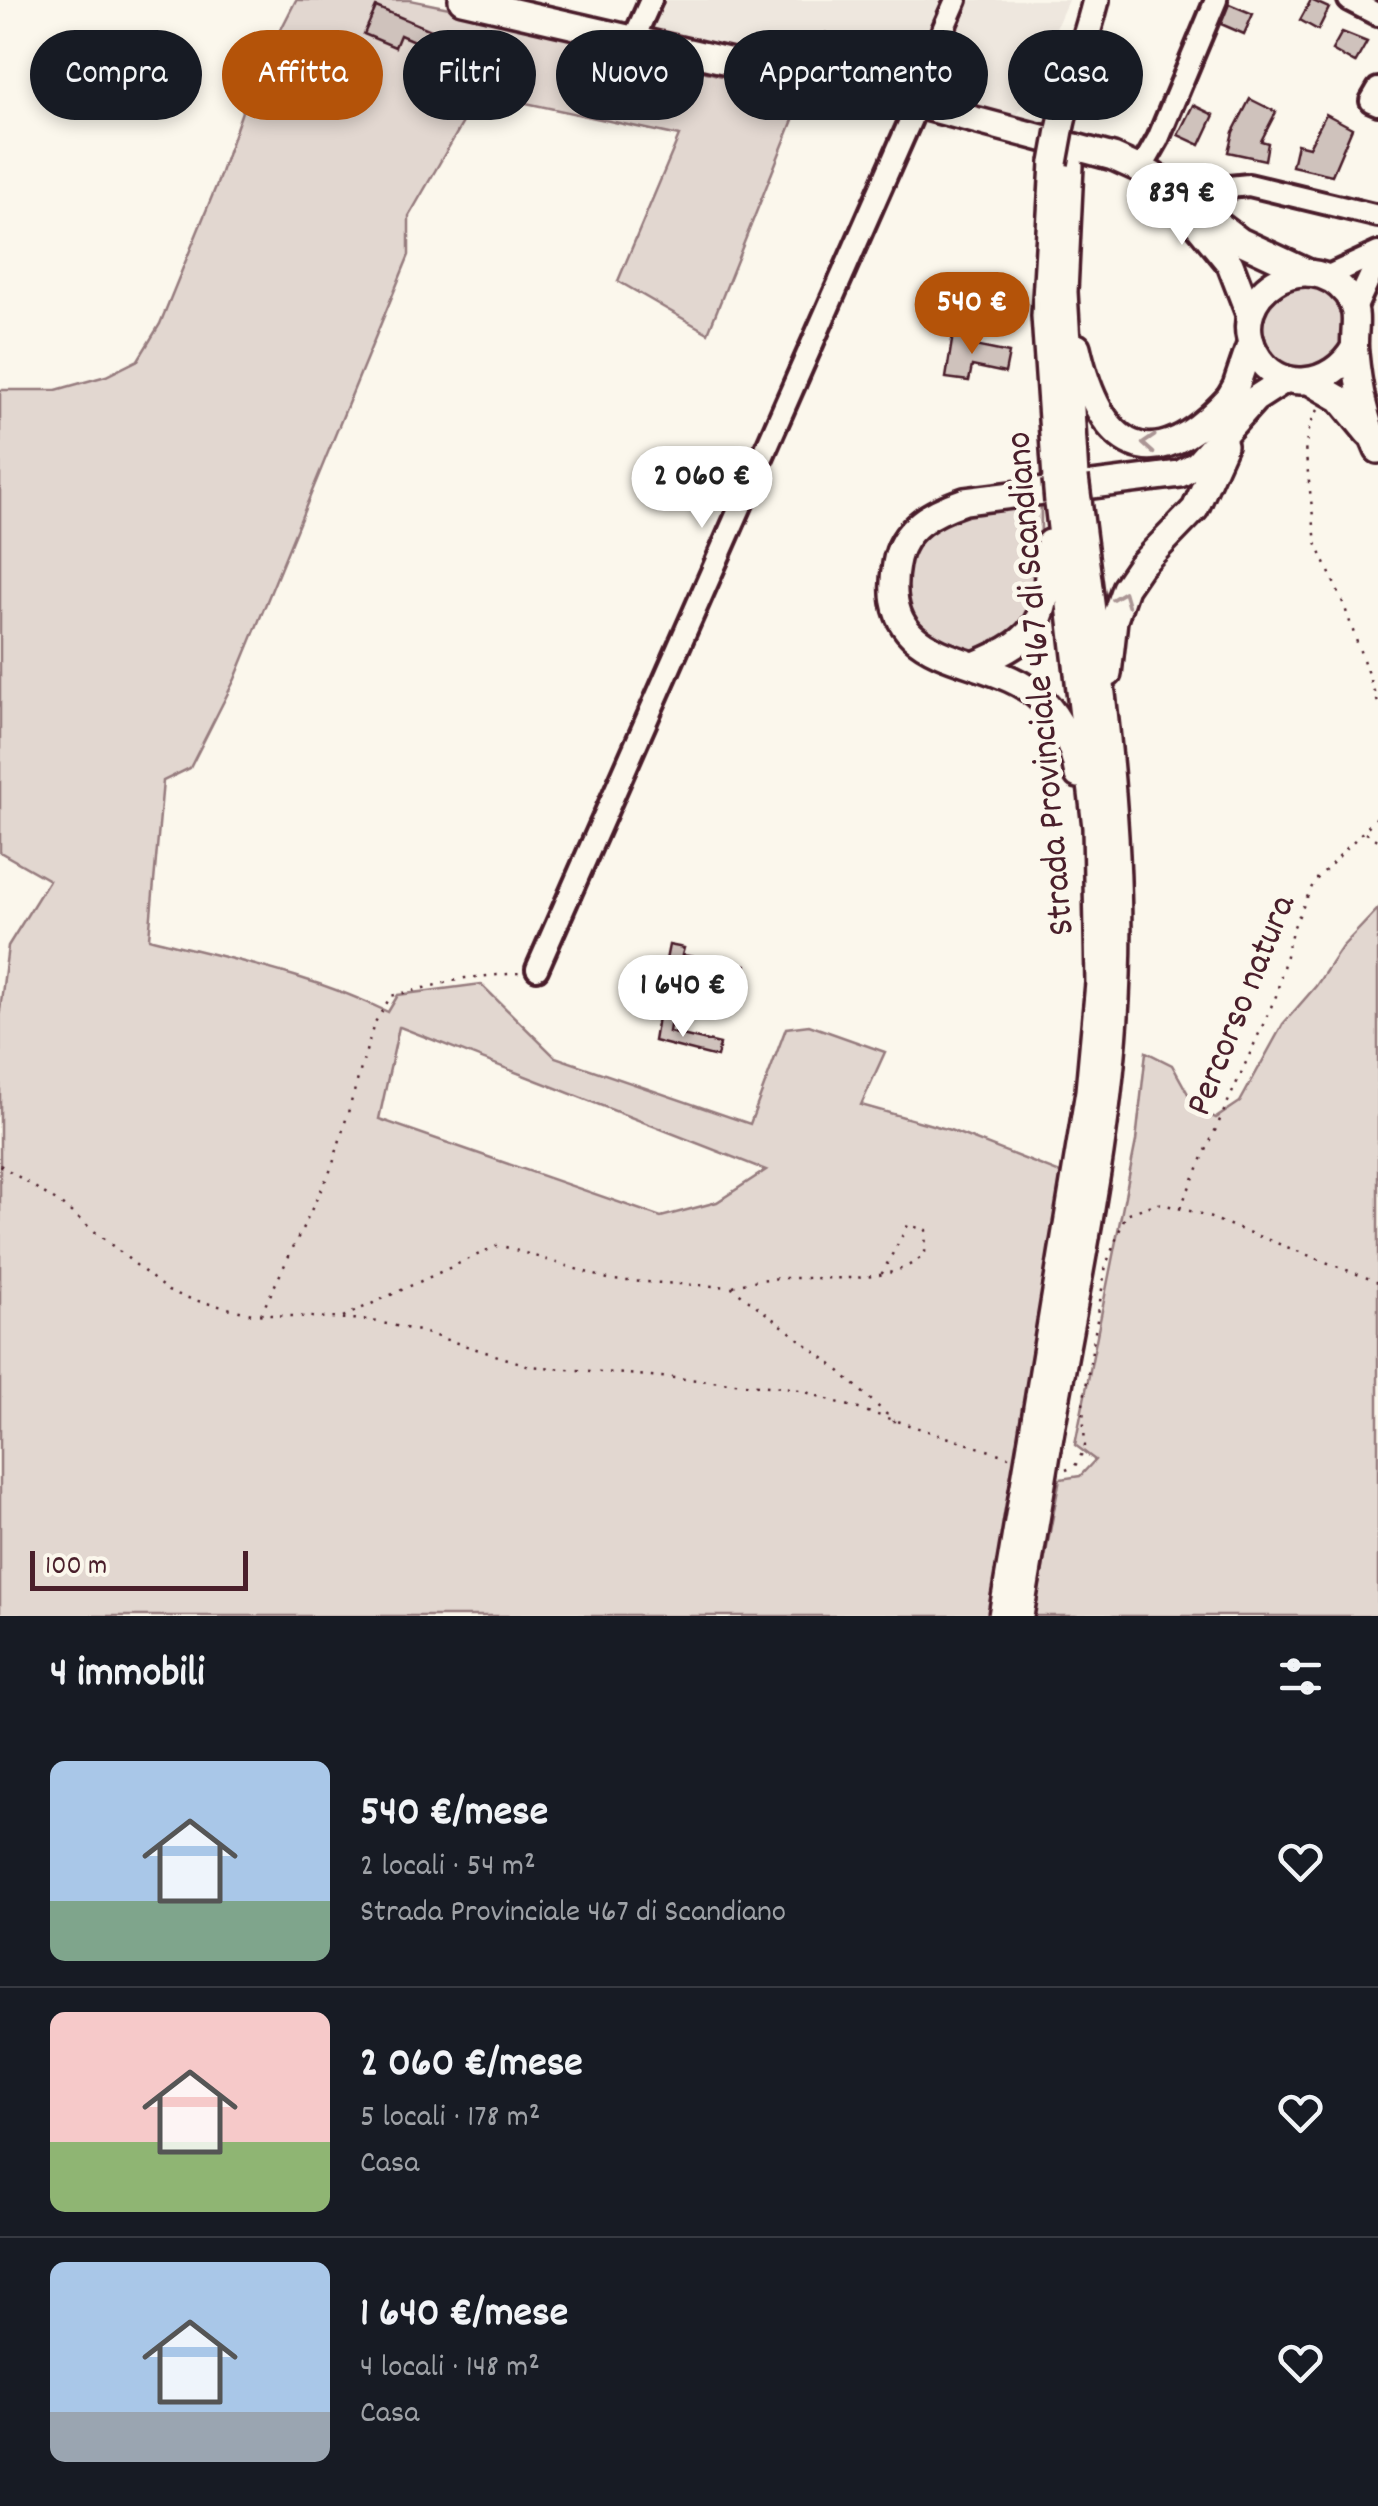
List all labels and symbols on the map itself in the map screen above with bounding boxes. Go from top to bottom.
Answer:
pin: 839 € [1112,163,1252,248]
pin: 540 € [902,272,1042,357]
street label: Strada Provinciale 467 di Scandiano [993,429,1092,938]
one-way arrow [1140,434,1156,455]
pin: 2 060 € [610,446,794,531]
one-way arrow [1111,590,1131,608]
street label: Percorso natura [1174,886,1313,1125]
pin: 1 640 € [591,955,775,1040]
scale bar [30,1546,248,1590]

